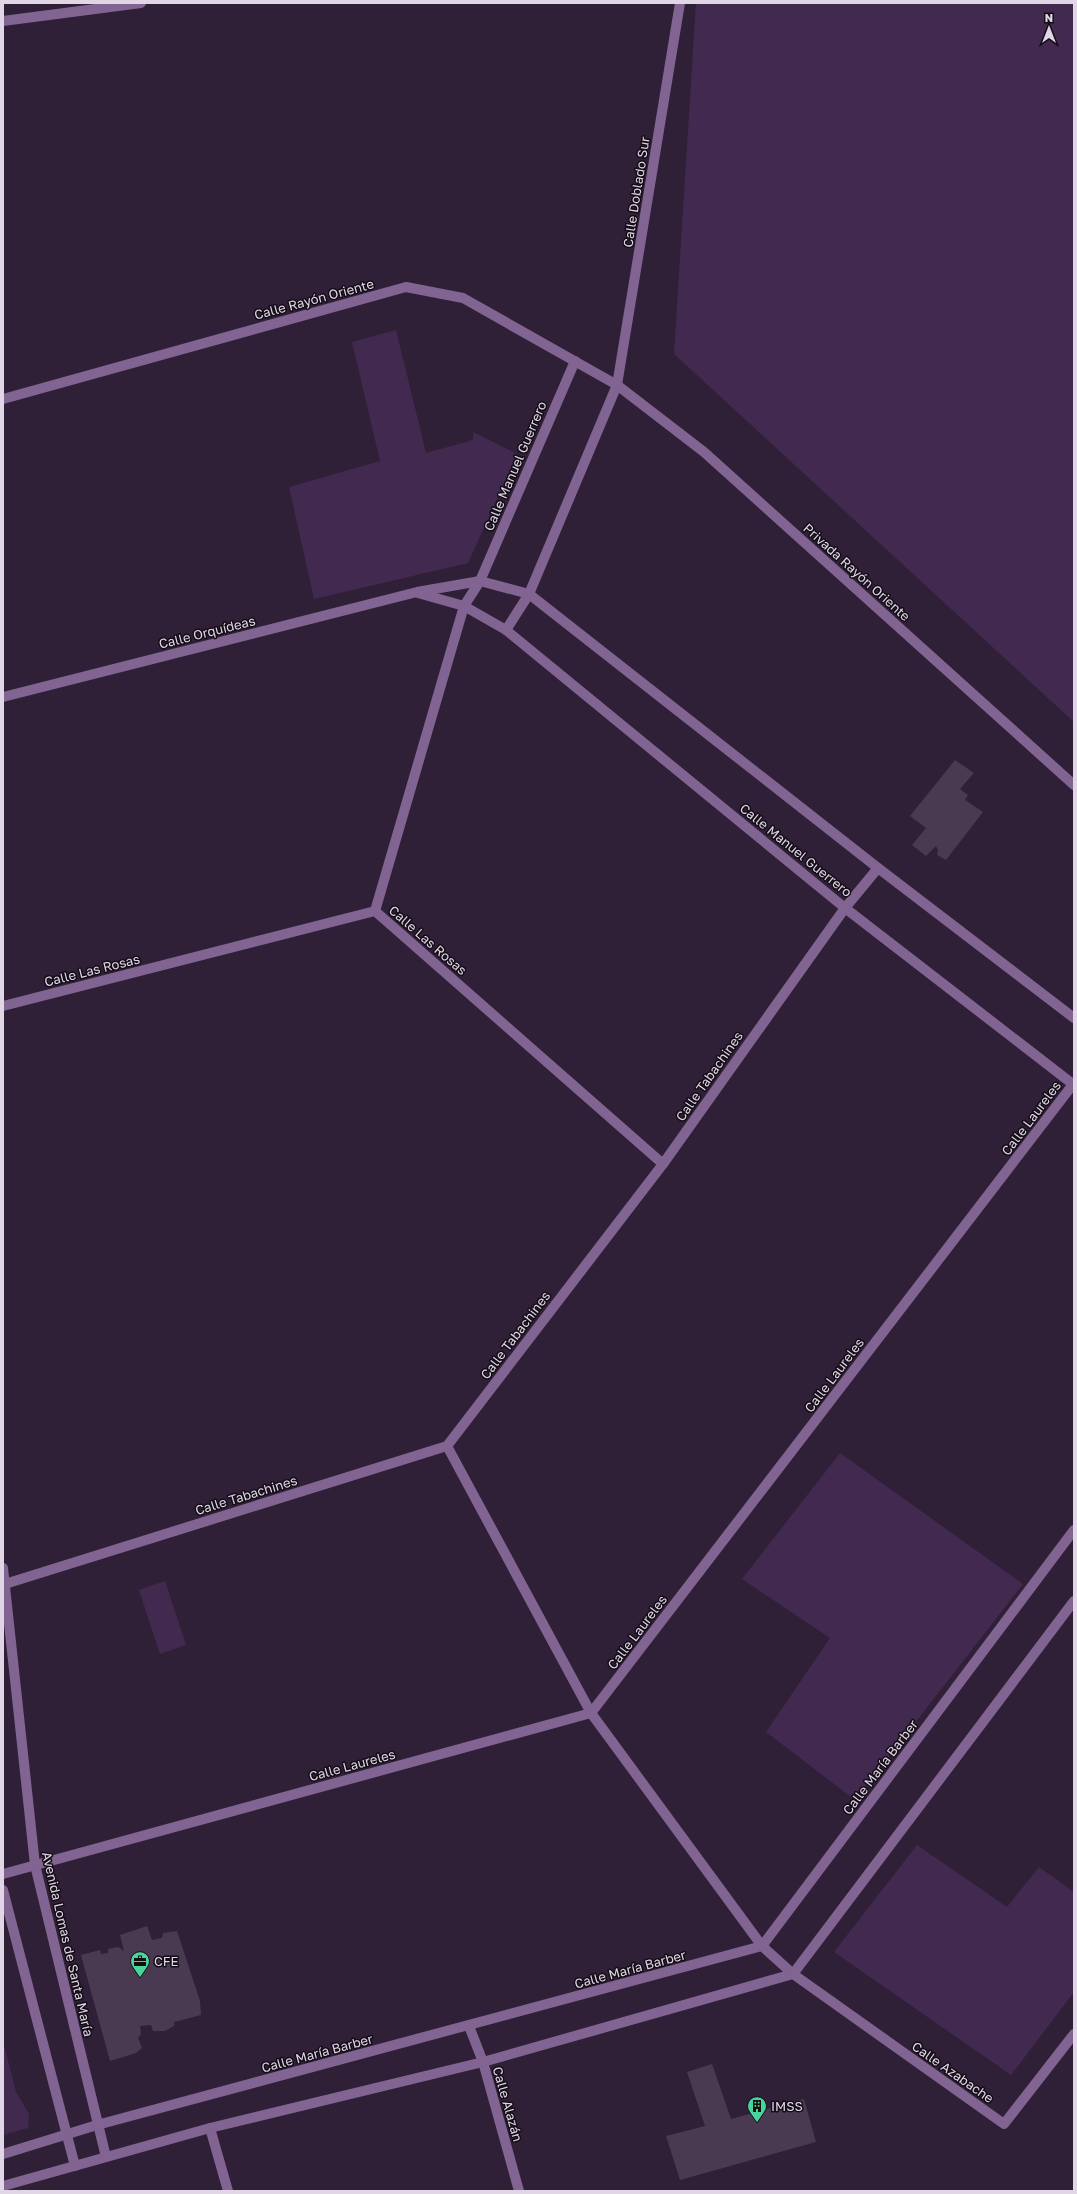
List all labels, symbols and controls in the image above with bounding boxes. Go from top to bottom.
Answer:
north arrow [1029,8,1069,48]
text: N [1045,11,1053,24]
street label: Calle Doblado Sur [619,135,653,249]
street label: Calle Rayón Oriente [252,275,376,323]
street label: Calle Manuel Guerrero [480,399,550,533]
street label: Privada Rayón Oriente [800,520,914,624]
street label: Calle Orquídeas [157,612,257,652]
street label: Calle Manuel Guerrero [737,800,855,900]
street label: Calle Las Rosas [386,902,470,978]
street label: Calle Las Rosas [43,950,142,990]
street label: Calle Tabachines [672,1028,746,1124]
street label: Calle Laureles [998,1078,1064,1158]
street label: Calle Tabachines [477,1288,553,1382]
street label: Calle Laureles [801,1335,867,1415]
street label: Calle Tabachines [193,1472,299,1518]
street label: Calle Laureles [604,1592,670,1672]
street label: Calle María Barber [839,1716,921,1818]
street label: Calle Laureles [307,1746,397,1784]
street label: Avenida Lomas de Santa María [39,1850,97,2038]
street label: Calle María Barber [573,1946,687,1992]
office icon: CFE [129,1950,151,1978]
place label: CFE [154,1953,179,1969]
street label: Calle María Barber [260,2030,374,2076]
street label: Calle Azabache [909,2038,997,2106]
street label: Calle Alazán [490,2065,526,2143]
building icon: IMSS [746,2095,768,2123]
place label: IMSS [771,2098,803,2114]

